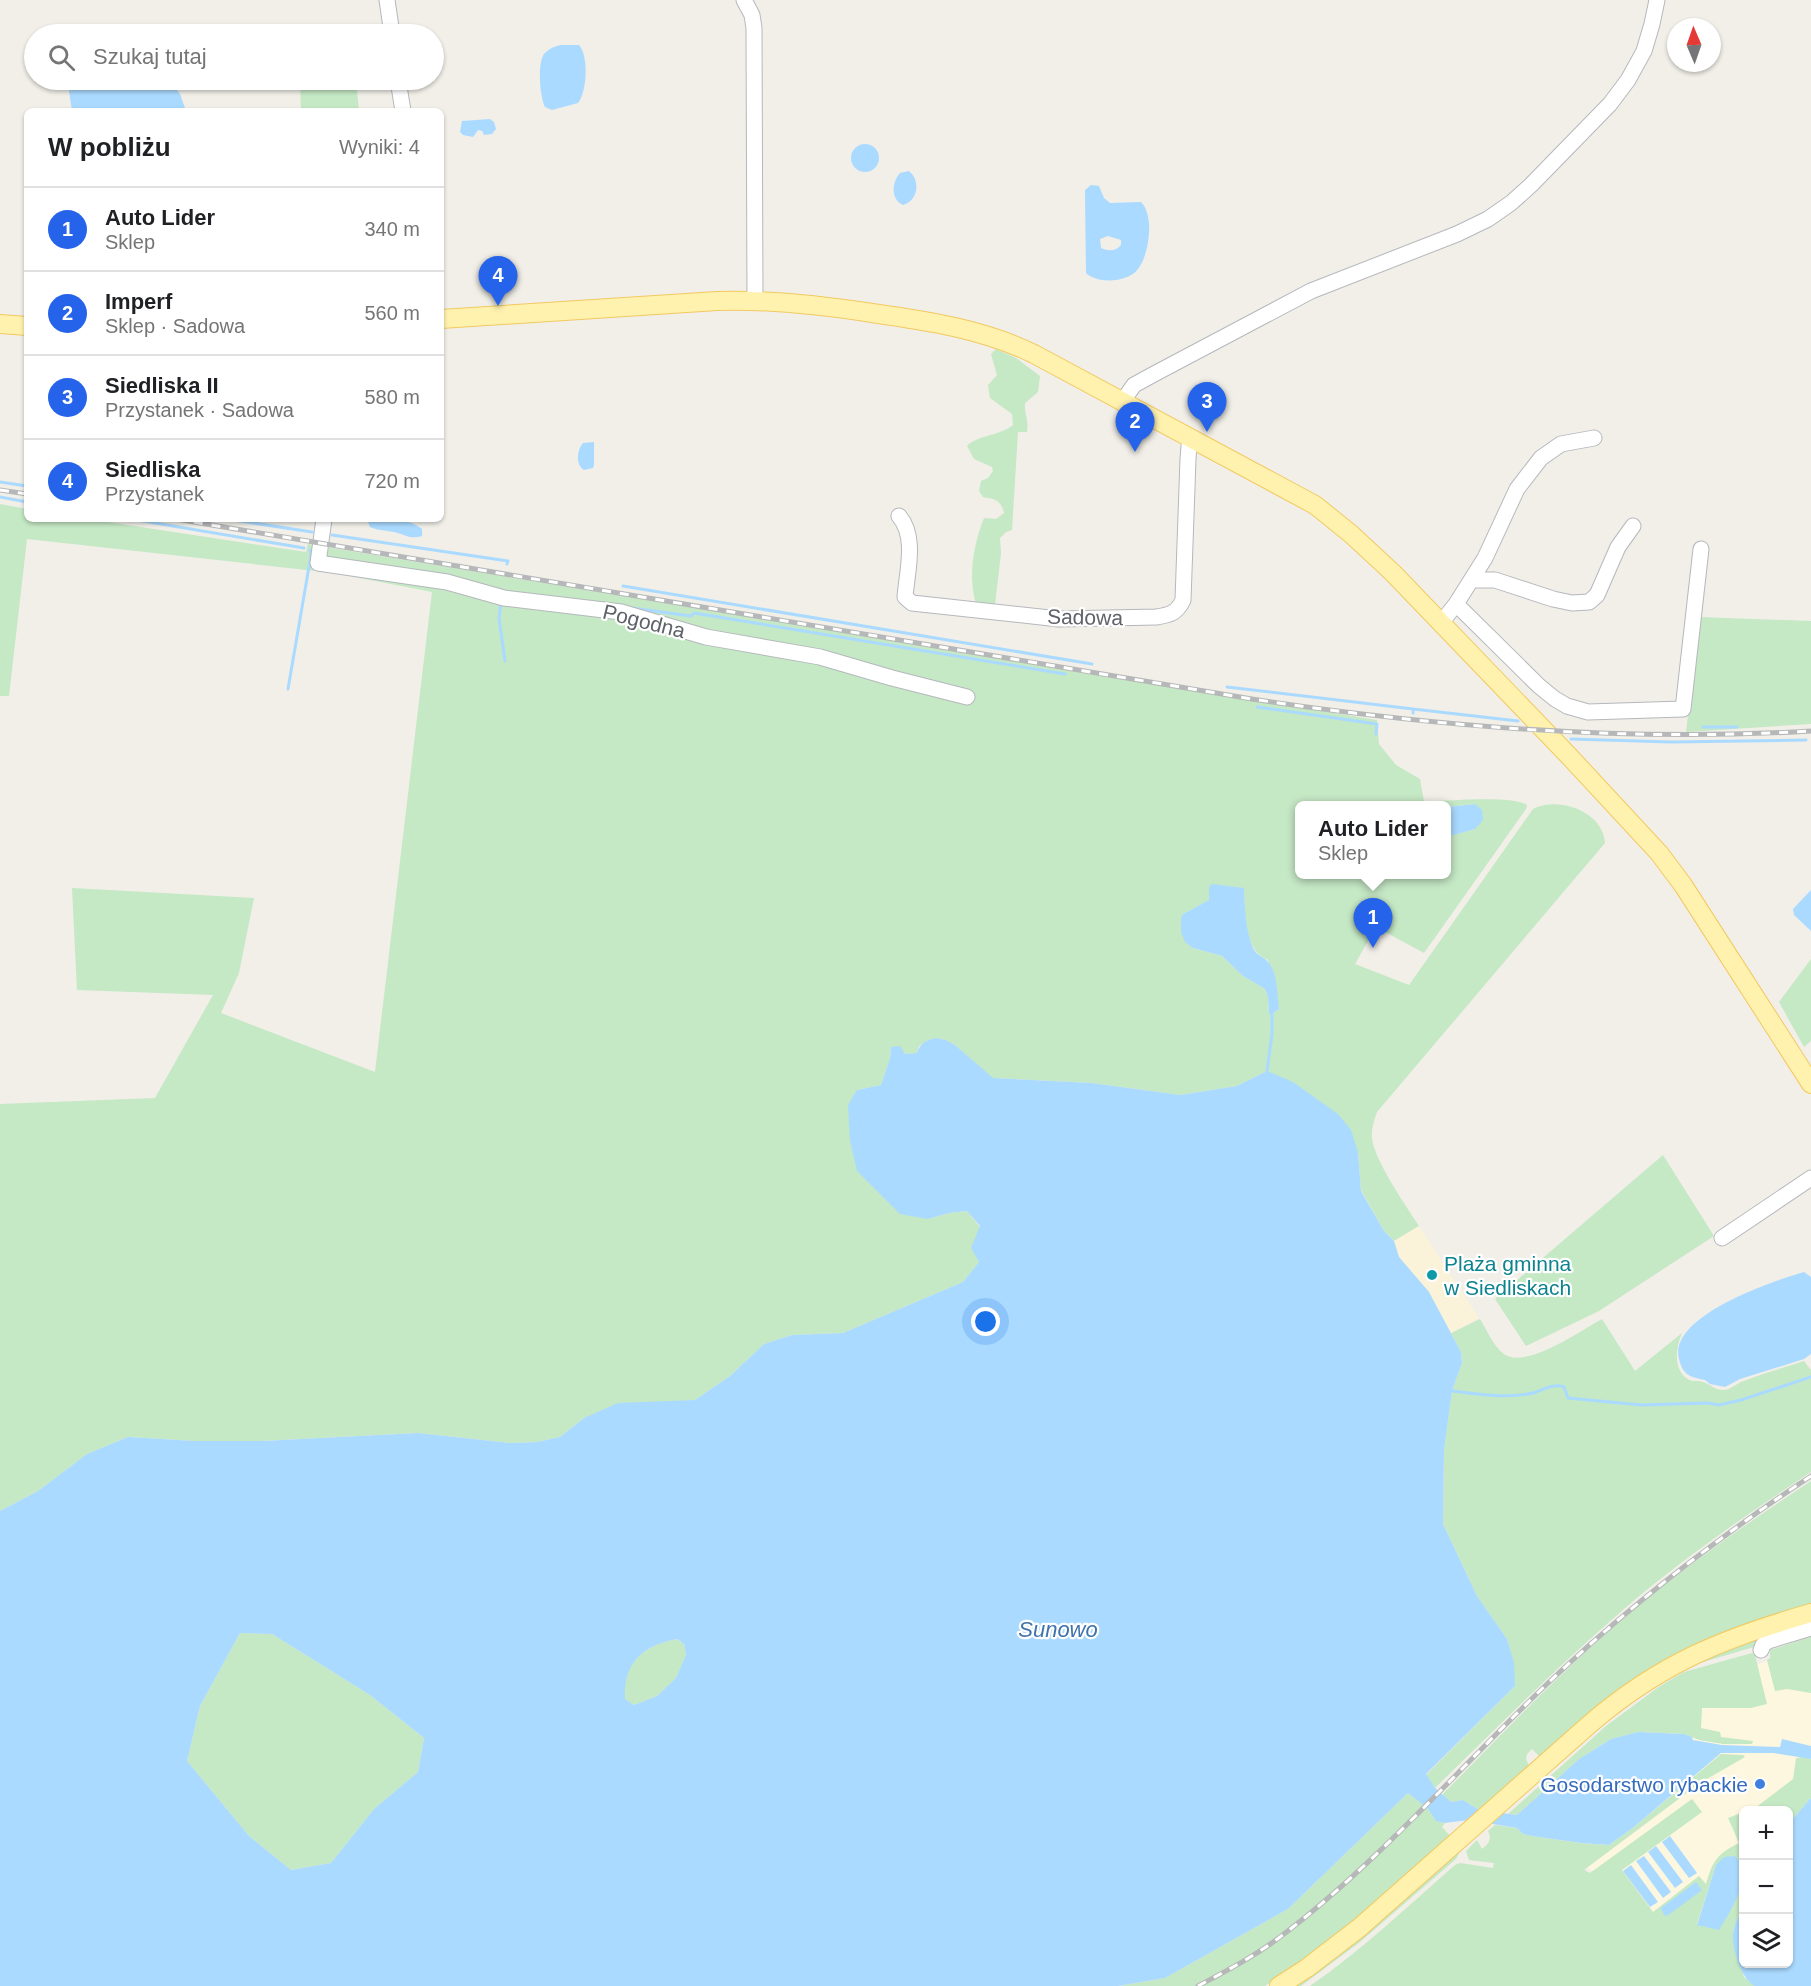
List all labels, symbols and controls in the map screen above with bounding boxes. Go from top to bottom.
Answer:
north arrow [1667,18,1721,72]
search box [24,24,444,90]
icon: search [45,41,78,74]
text: Szukaj tutaj [93,44,207,69]
text: W pobliżu [48,132,171,162]
text: Wyniki: 4 [339,136,420,158]
text: Auto Lider [105,205,215,230]
text: 1 [62,218,73,240]
text: 340 m [364,218,420,240]
text: Sklep [105,231,155,253]
pin: 4 [478,256,518,306]
text: Imperf [105,289,172,314]
text: 2 [62,302,73,324]
text: 560 m [364,302,420,324]
text: Sklep · Sadowa [105,315,245,337]
text: Siedliska II [105,373,219,398]
pin: 3 [1188,382,1226,432]
text: 3 [62,386,73,408]
text: 580 m [364,386,420,408]
text: Przystanek · Sadowa [105,399,294,421]
pin: 2 [1116,402,1154,452]
text: Siedliska [105,457,200,482]
text: 4 [62,470,73,492]
text: 720 m [364,470,420,492]
text: Przystanek [105,483,204,505]
street label: Pogodna [600,600,688,642]
street label: Sadowa [1047,605,1123,629]
popup [1295,801,1451,879]
text: Auto Lider [1318,816,1428,841]
text: Sklep [1318,842,1368,864]
pin: 1 [1354,898,1392,948]
place label: Plaża gminna w Siedliskach [1443,1252,1572,1299]
marker: Plaża gminna w Siedliskach [1425,1268,1439,1282]
your location [971,1307,1000,1336]
water label: Sunowo [1018,1617,1098,1642]
place label: Gosodarstwo rybackie [1540,1773,1748,1796]
marker: Gosodarstwo rybackie [1753,1777,1767,1791]
map controls [1739,1806,1793,1968]
button: + [1739,1806,1793,1860]
button: − [1739,1860,1793,1914]
button: layers [1739,1914,1793,1968]

